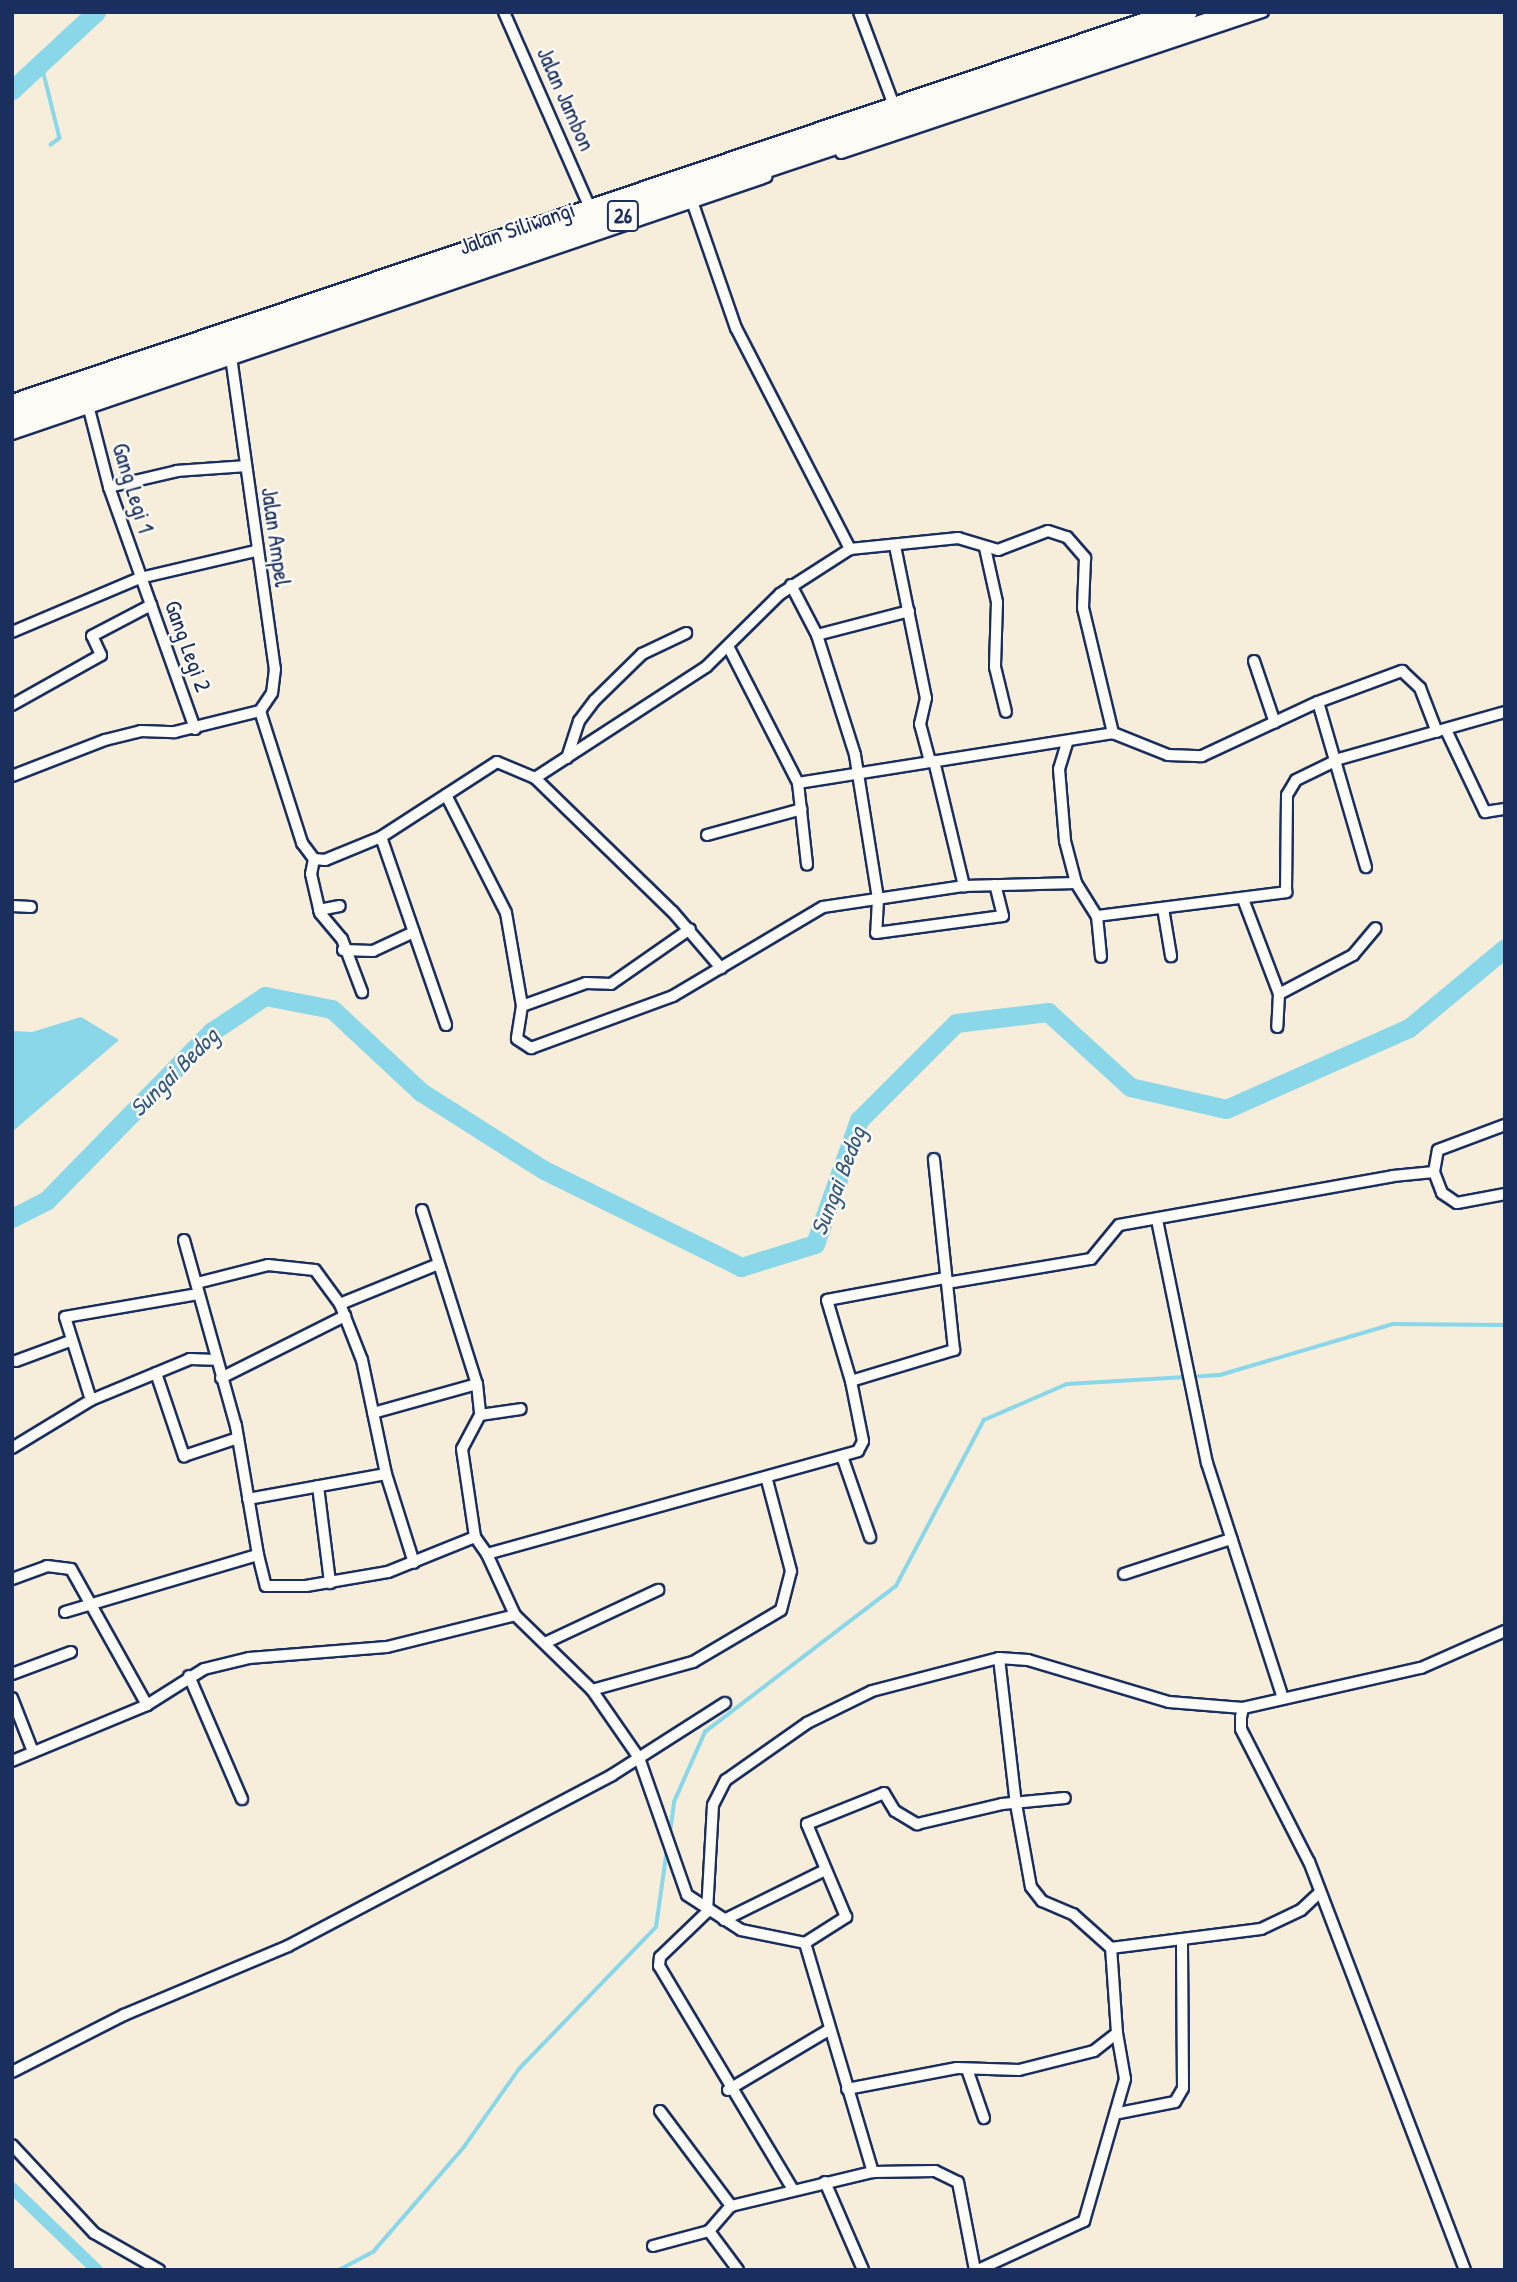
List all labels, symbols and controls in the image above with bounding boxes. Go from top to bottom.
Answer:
street label: Jalan Jambon [531,43,601,155]
street label: Jalan Siliwangi [455,195,579,261]
road number: 26 [606,198,640,234]
street label: Gang Legi 1 [106,440,160,536]
street label: Jalan Ampel [255,485,297,589]
street label: Gang Legi 2 [159,597,217,695]
water label: Sungai Bedog [124,1022,224,1122]
water label: Sungai Bedog [804,1123,872,1239]

